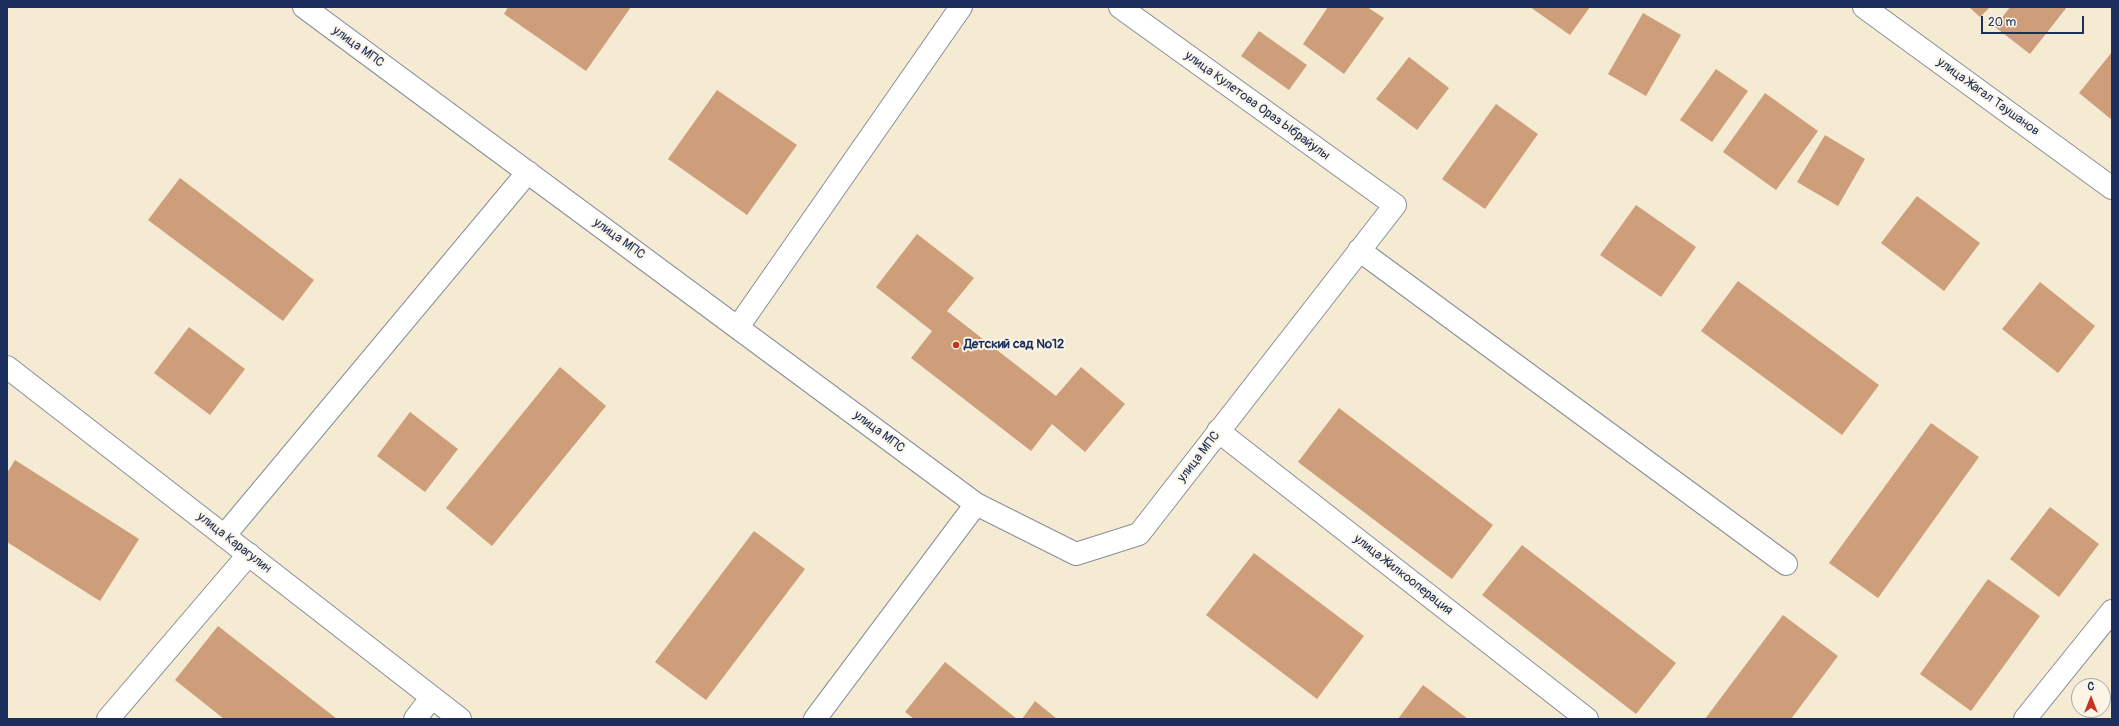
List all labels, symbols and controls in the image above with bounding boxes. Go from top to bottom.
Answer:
scale bar [1983,8,2086,34]
text: 20 m [1988,15,2016,30]
street label: улица МПС [329,23,387,71]
street label: улица Кулетова Ораз Ыбрайулы [1181,48,1333,164]
street label: улица Жагал Таушанов [1934,55,2042,139]
street label: улица МПС [590,215,648,263]
place label: Детский сад №12 [964,337,1064,353]
marker: Детский сад №12 [951,340,961,350]
street label: улица МПС [850,408,908,456]
street label: улица МПС [1174,428,1224,486]
street label: улица Карагулин [194,509,274,577]
street label: улица Жилкооперация [1350,531,1456,619]
north arrow [2071,678,2111,718]
text: С [2088,680,2094,693]

